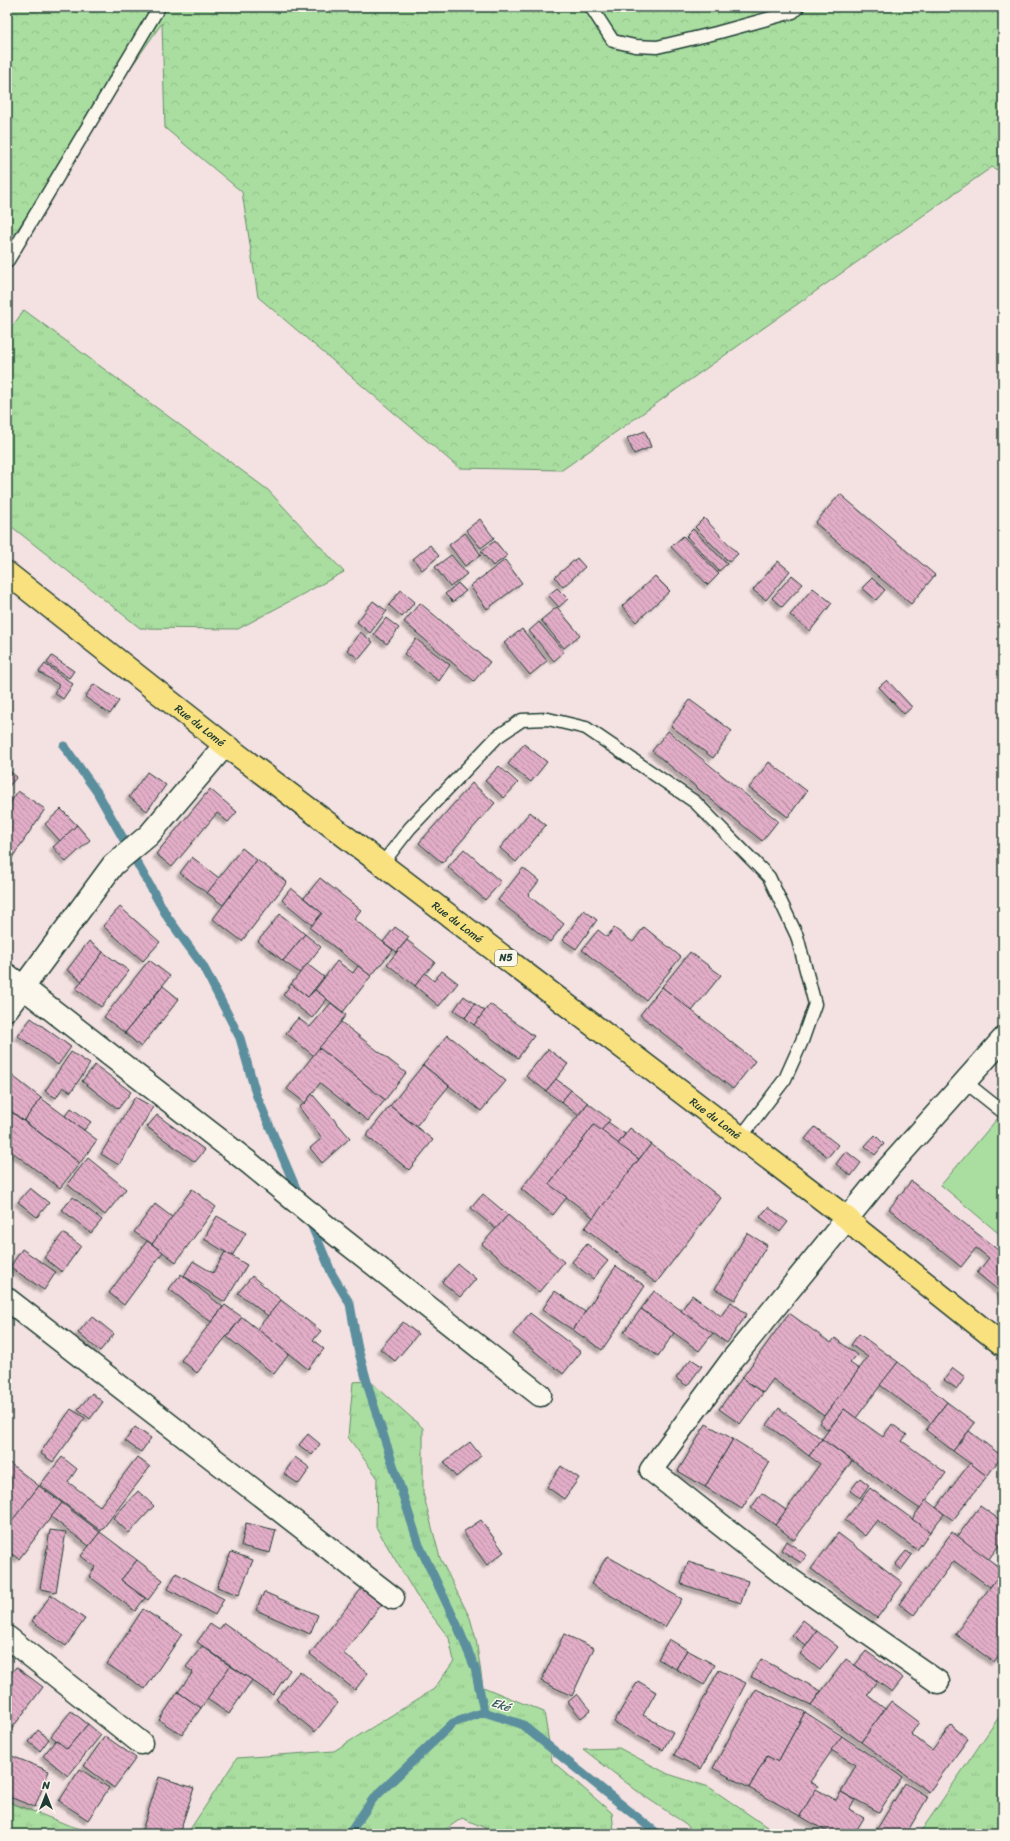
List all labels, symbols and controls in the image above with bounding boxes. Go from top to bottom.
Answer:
street label: Rue du Lomé [170,699,230,752]
street label: Rue du Lomé [428,896,488,948]
road number: N5 [495,950,517,966]
street label: Rue du Lomé [686,1092,746,1144]
water label: Eké [489,1692,515,1719]
north arrow [26,1775,66,1815]
text: N [41,1776,50,1795]

